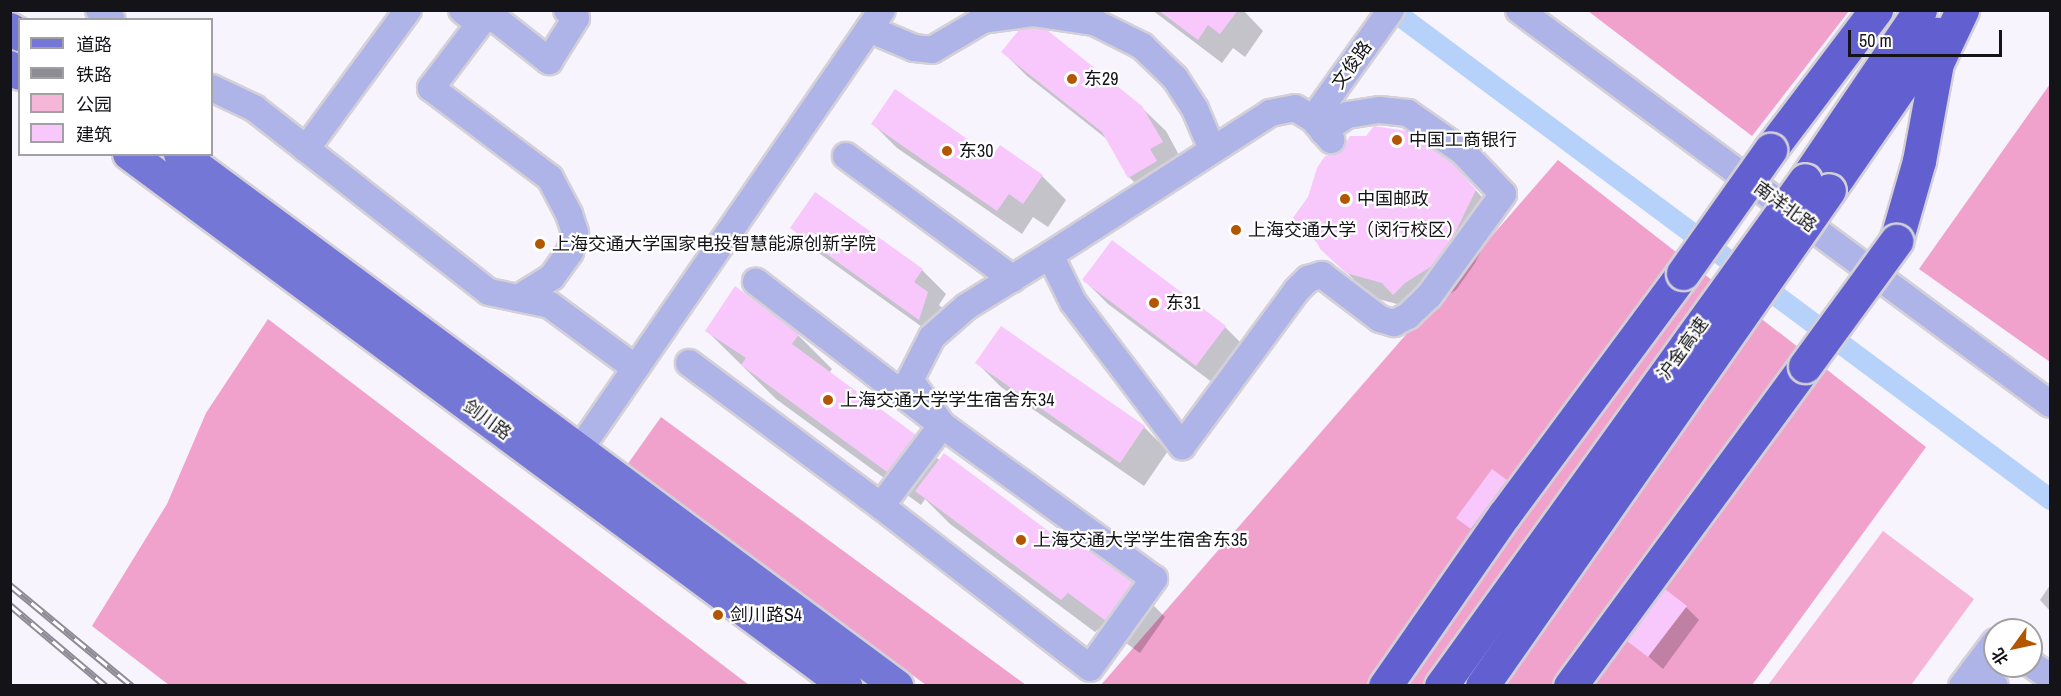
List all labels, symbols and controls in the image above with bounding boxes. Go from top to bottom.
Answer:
legend [18,18,213,156]
scale bar [1851,18,2006,56]
text: 50 m [1859,28,1892,53]
text: 道路 [76,32,112,57]
street label: 文俊路 [1327,37,1377,93]
text: 铁路 [76,62,112,87]
place label: 东29 [1084,68,1118,90]
marker: 东29 [1065,72,1079,86]
text: 公园 [76,92,112,117]
text: 建筑 [76,122,112,147]
place label: 中国工商银行 [1409,129,1517,151]
marker: 中国工商银行 [1390,133,1404,147]
place label: 东30 [959,140,993,162]
marker: 东30 [940,144,954,158]
street label: 南洋北路 [1750,177,1820,237]
place label: 中国邮政 [1357,188,1429,210]
marker: 中国邮政 [1338,192,1352,206]
place label: 上海交通大学（闵行校区） [1248,219,1464,241]
marker: 上海交通大学（闵行校区） [1229,223,1243,237]
place label: 上海交通大学国家电投智慧能源创新学院 [552,233,876,255]
marker: 上海交通大学国家电投智慧能源创新学院 [533,237,547,251]
place label: 东31 [1166,292,1200,314]
marker: 东31 [1147,296,1161,310]
street label: 沪金高速 [1653,314,1713,384]
place label: 上海交通大学学生宿舍东34 [840,389,1054,411]
marker: 上海交通大学学生宿舍东34 [821,393,835,407]
street label: 剑川路 [459,395,515,445]
place label: 上海交通大学学生宿舍东35 [1033,529,1247,551]
marker: 上海交通大学学生宿舍东35 [1014,533,1028,547]
place label: 剑川路S4 [730,604,802,626]
marker: 剑川路S4 [711,608,725,622]
north arrow [1983,618,2043,678]
text: 北 [1986,644,2013,669]

